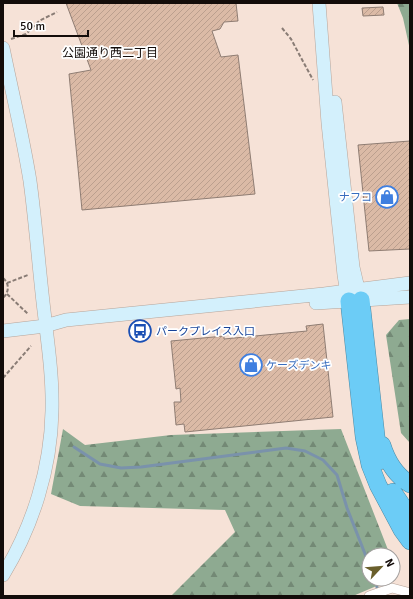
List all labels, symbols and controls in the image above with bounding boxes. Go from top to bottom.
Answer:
scale bar [14,12,88,38]
text: 50 m [20,19,45,34]
district label: 公園通り西二丁目 [62,46,158,61]
shop icon: ナフコ [374,184,400,210]
place label: ナフコ [339,191,372,204]
bus stop icon: パークプレイス入口 [127,318,153,344]
place label: パークプレイス入口 [156,325,255,338]
shop icon: ケーズデンキ [238,352,264,378]
place label: ケーズデンキ [266,359,331,372]
north arrow [361,547,401,587]
text: N [382,557,397,569]

